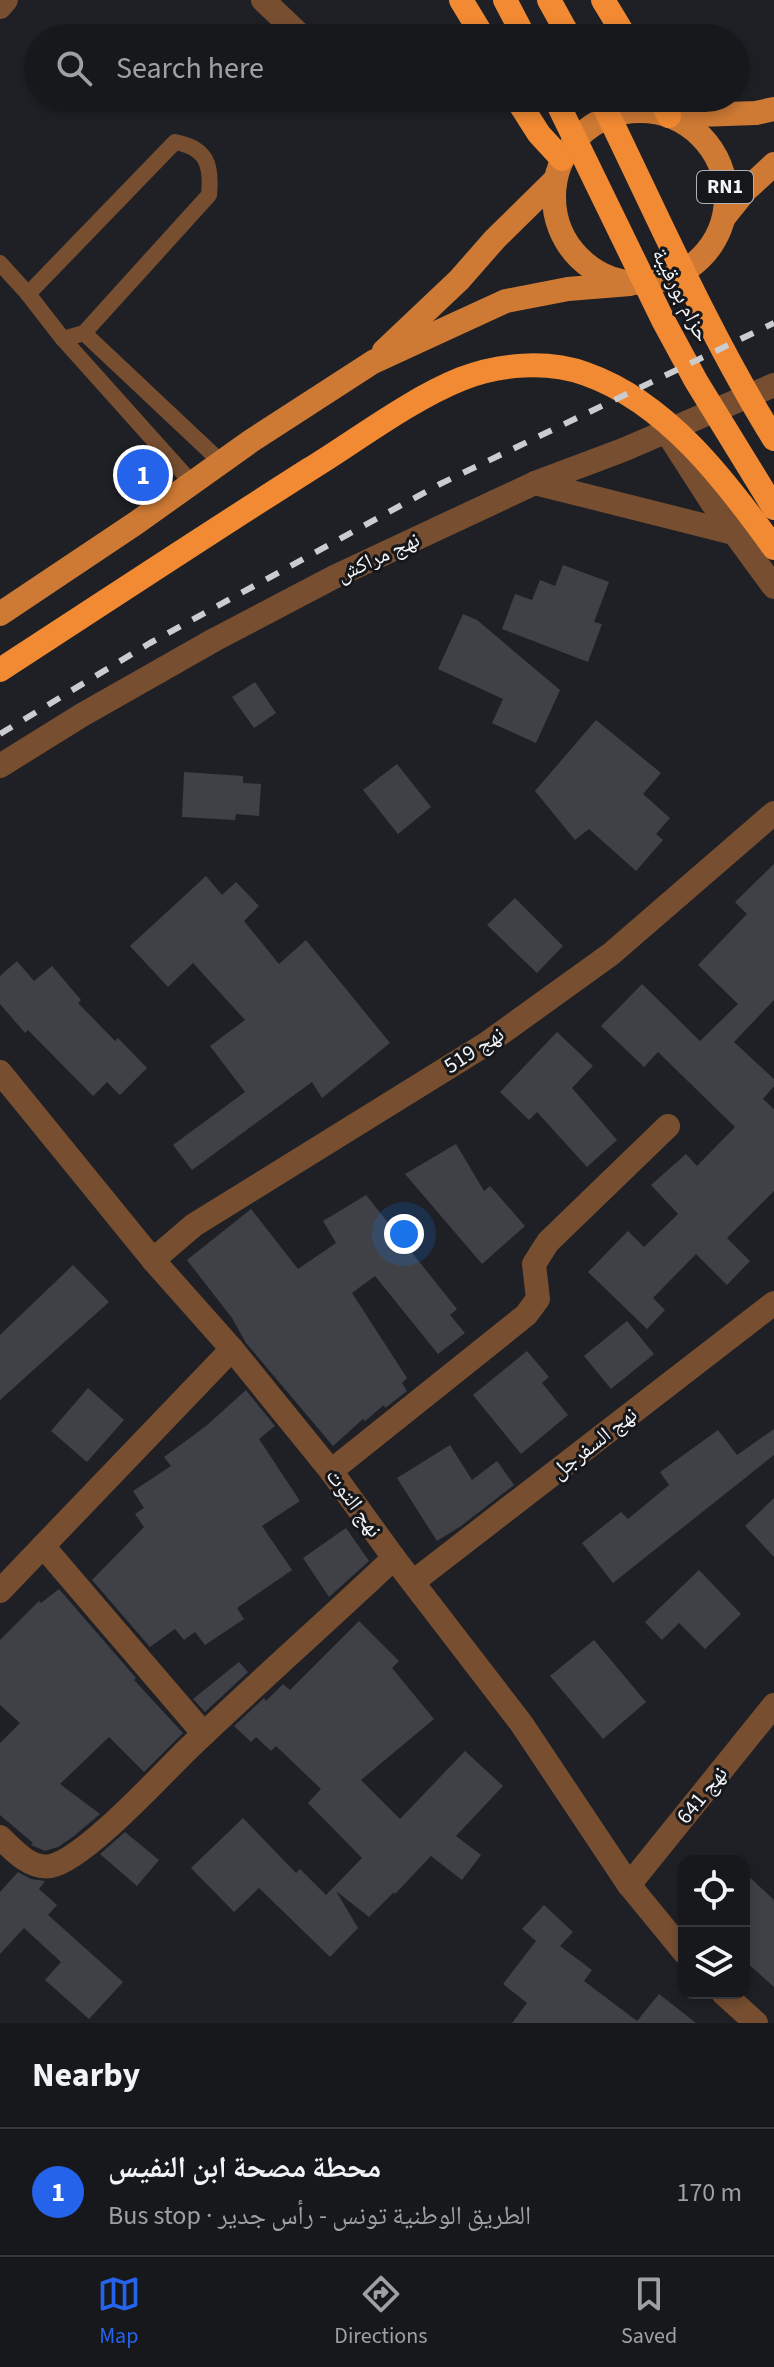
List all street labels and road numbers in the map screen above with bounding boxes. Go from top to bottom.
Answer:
road number: RN1 [697,171,753,203]
street label: حزام بورقيبة [644,242,718,348]
street label: نهج مراكش [331,524,425,590]
street label: نهج 519 [437,1019,511,1081]
street label: نهج السفرجل [544,1399,644,1487]
street label: نهج التوت [318,1462,390,1544]
street label: نهج 641 [669,1759,735,1831]

